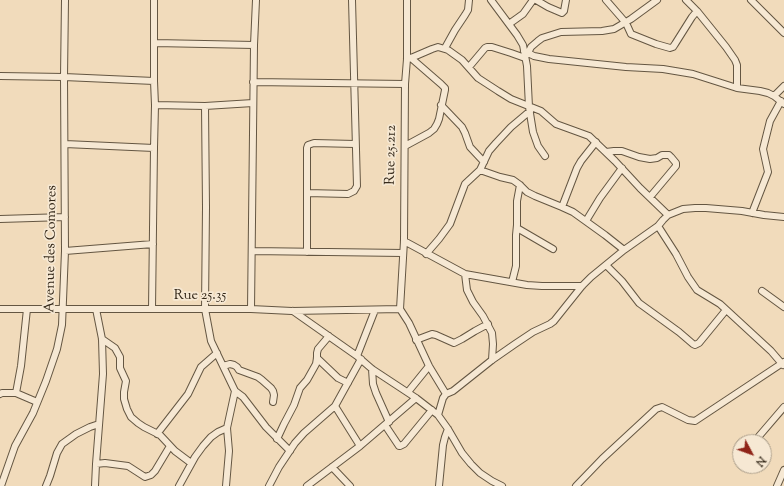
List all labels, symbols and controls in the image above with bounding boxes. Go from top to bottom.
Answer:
street label: Rue 25.212 [383,125,401,185]
street label: Avenue des Comores [42,185,62,313]
street label: Rue 25.35 [174,289,226,305]
north arrow [732,434,772,474]
text: N [751,453,769,470]

